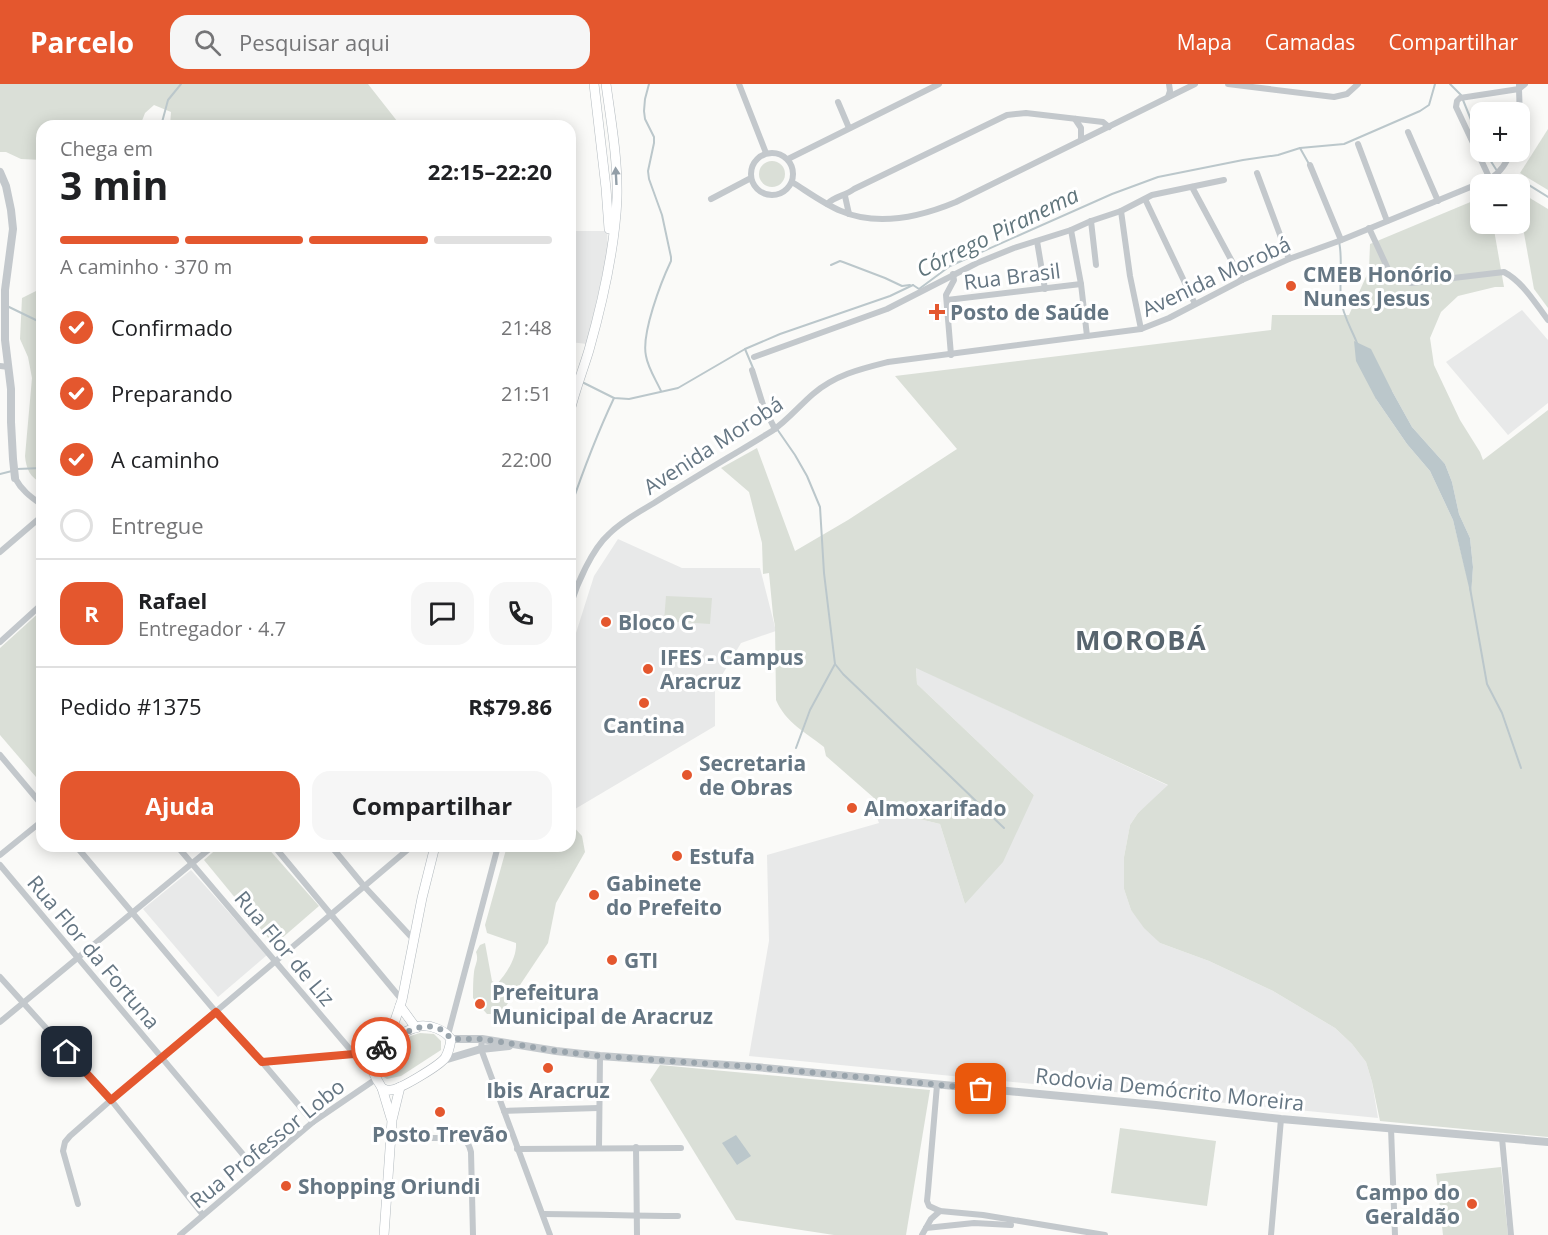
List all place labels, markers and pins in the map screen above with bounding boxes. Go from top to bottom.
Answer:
place label: CMEB Honório Nunes Jesus [1303,260,1452,312]
marker: CMEB Honório Nunes Jesus [1284,279,1298,293]
place label: Posto de Saúde [950,298,1109,326]
marker: Posto de Saúde [928,303,946,321]
place label: Bloco C [618,608,694,636]
marker: Bloco C [599,615,613,629]
place label: IFES - Campus Aracruz [660,643,804,695]
marker: IFES - Campus Aracruz [641,662,655,676]
marker: Cantina [637,696,651,710]
place label: Cantina [603,711,685,739]
place label: Secretaria de Obras [699,749,806,801]
marker: Secretaria de Obras [680,768,694,782]
place label: Almoxarifado [864,794,1006,822]
marker: Almoxarifado [845,801,859,815]
place label: Estufa [689,842,755,870]
marker: Estufa [670,849,684,863]
place label: Gabinete do Prefeito [606,869,722,921]
marker: Gabinete do Prefeito [587,888,601,902]
place label: GTI [624,946,658,974]
marker: GTI [605,953,619,967]
place label: Prefeitura Municipal de Aracruz [492,978,713,1030]
marker: Prefeitura Municipal de Aracruz [473,997,487,1011]
pin [41,1026,92,1077]
marker: Ibis Aracruz [541,1061,555,1075]
pin [955,1063,1006,1114]
place label: Ibis Aracruz [486,1076,610,1104]
marker: Posto Trevão [433,1105,447,1119]
place label: Posto Trevão [372,1120,508,1148]
place label: Shopping Oriundi [298,1172,480,1200]
place label: Campo do Geraldão [1355,1178,1460,1230]
marker: Shopping Oriundi [279,1179,293,1193]
marker: Campo do Geraldão [1465,1197,1479,1211]

